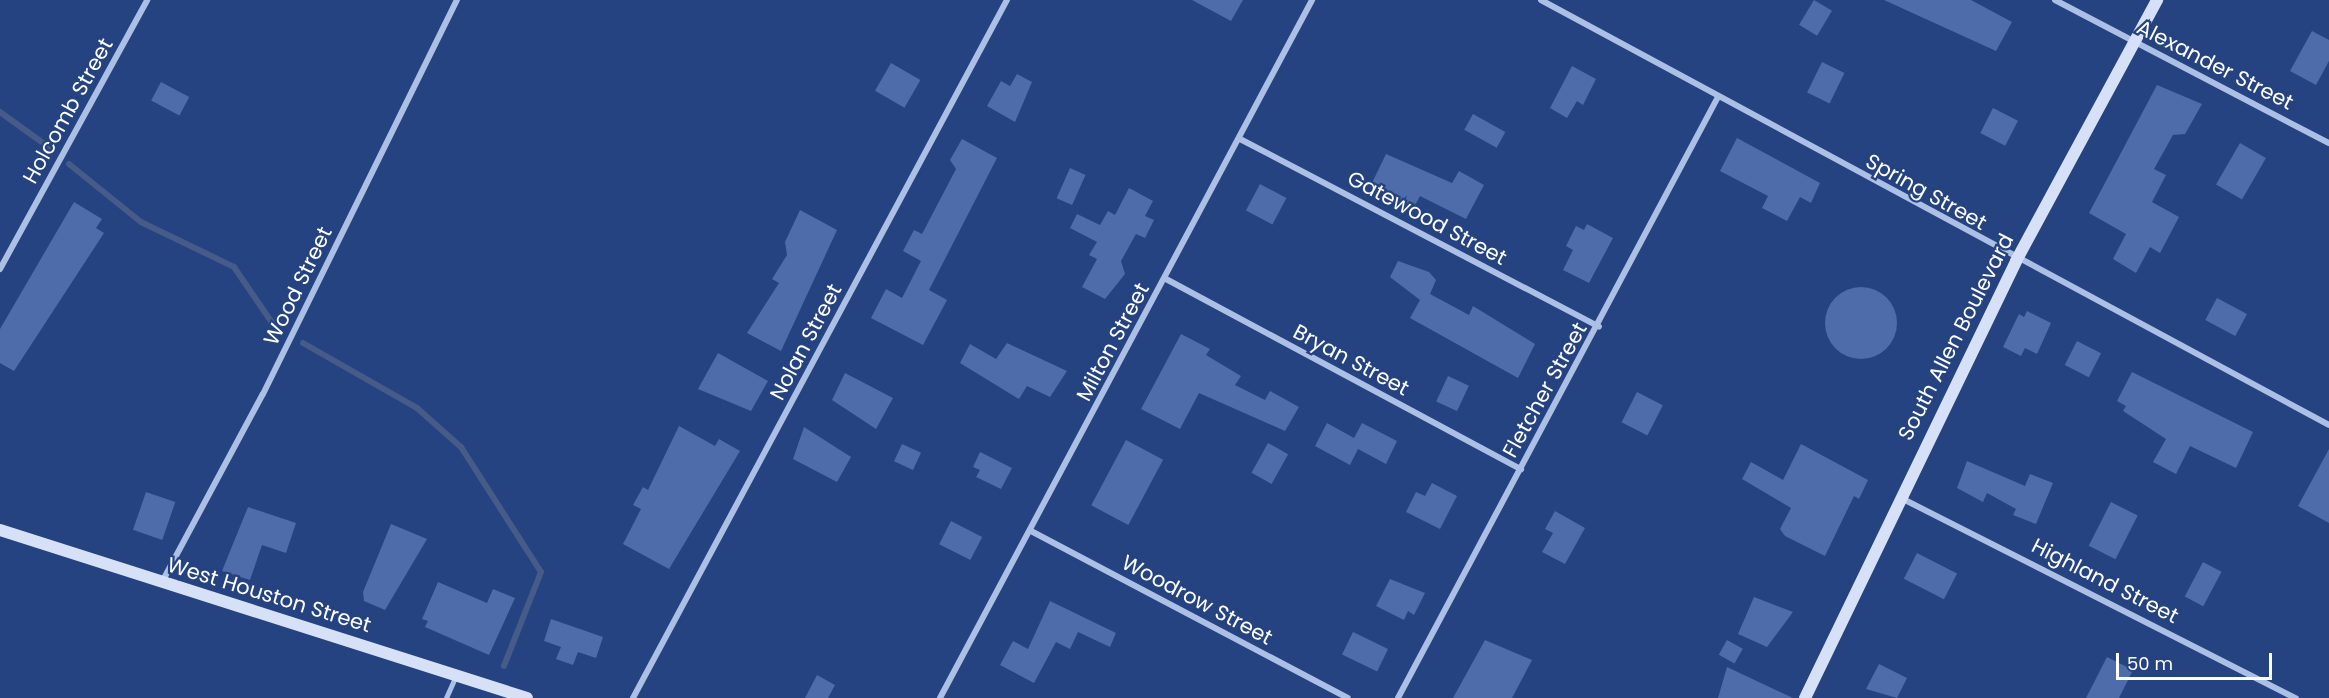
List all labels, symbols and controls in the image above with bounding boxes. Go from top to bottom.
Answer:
street label: Alexander Street [2133,15,2297,115]
street label: Holcomb Street [18,34,118,188]
street label: Spring Street [1861,148,1991,236]
street label: Gatewood Street [1343,165,1511,271]
street label: Wood Street [258,223,338,349]
street label: South Allen Boulevard [1893,230,2019,444]
street label: Milton Street [1071,279,1155,405]
street label: Nolan Street [765,280,847,404]
street label: Fletcher Street [1497,318,1593,462]
street label: Bryan Street [1289,319,1413,401]
street label: Highland Street [2027,533,2183,629]
street label: Woodrow Street [1117,550,1277,650]
street label: West Houston Street [164,552,374,638]
scale bar [2119,641,2275,679]
text: 50 m [2127,651,2173,676]

